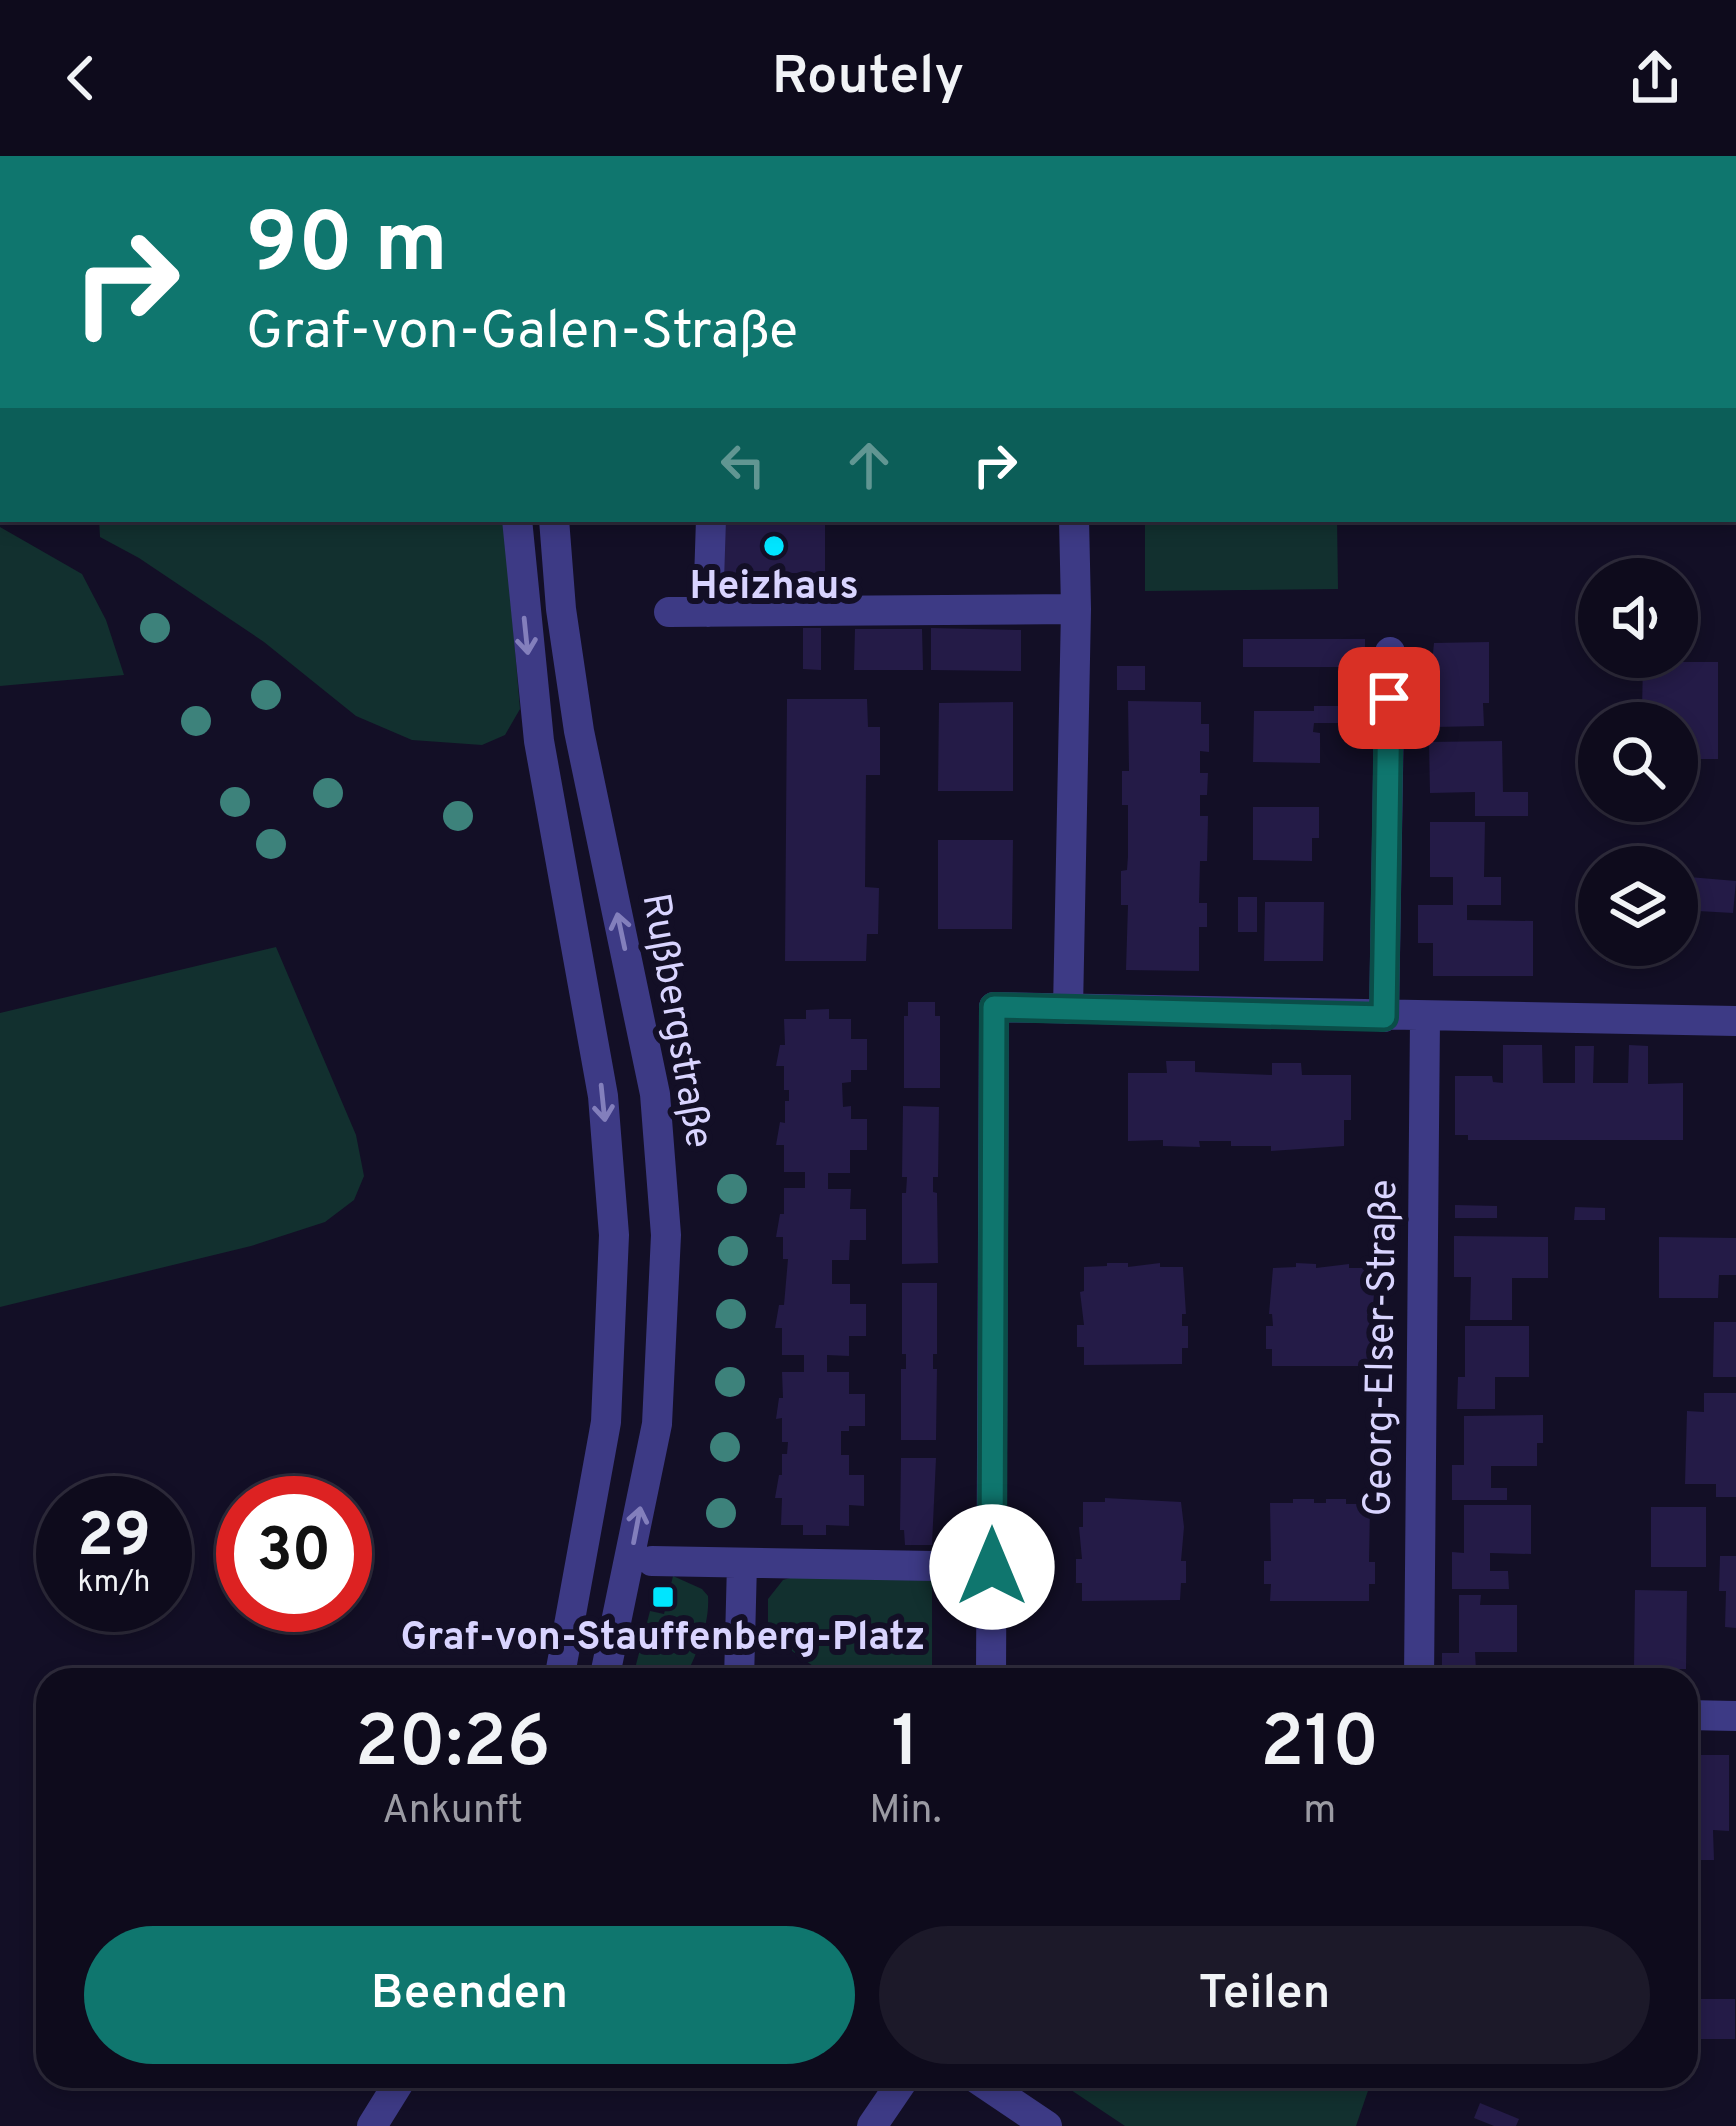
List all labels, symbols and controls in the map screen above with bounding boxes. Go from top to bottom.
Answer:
text: Routely [772,44,964,113]
icon: back [48,45,114,111]
icon: share [1622,45,1688,111]
text: 90 m [246,195,448,301]
icon: right [48,204,204,360]
text: Graf-von-Galen-Straße [246,299,798,368]
icon: left [710,432,776,498]
icon: ahead [836,432,902,498]
icon: right [962,432,1028,498]
marker: Heizhaus [761,533,787,559]
map controls [1578,558,1698,966]
button: sound [1578,558,1698,678]
place label: Heizhaus [689,564,859,613]
one-way arrow [516,616,538,655]
pin [1338,647,1440,749]
icon: arrive [1356,665,1422,731]
button: search [1578,702,1698,822]
button: layers [1578,846,1698,966]
street label: Rußbergstraße [628,890,722,1152]
one-way arrow [609,912,631,951]
one-way arrow [593,1083,615,1122]
street label: Georg-Elser-Straße [1356,1179,1410,1517]
speed limit sign: 30 [216,1476,372,1632]
text: 29 [77,1501,151,1577]
position arrow [929,1504,1055,1630]
one-way arrow [627,1506,649,1545]
text: km/h [78,1565,150,1602]
marker: Graf-von-Stauffenberg-Platz [650,1584,676,1610]
place label: Graf-von-Stauffenberg-Platz [400,1615,926,1664]
text: 20:26 [355,1700,551,1792]
text: 1 [891,1700,919,1792]
text: 210 [1260,1700,1379,1792]
text: Ankunft [382,1788,523,1837]
text: Min. [869,1788,942,1837]
text: m [1303,1788,1336,1837]
button: Beenden [84,1926,855,2064]
button: Teilen [879,1926,1650,2064]

